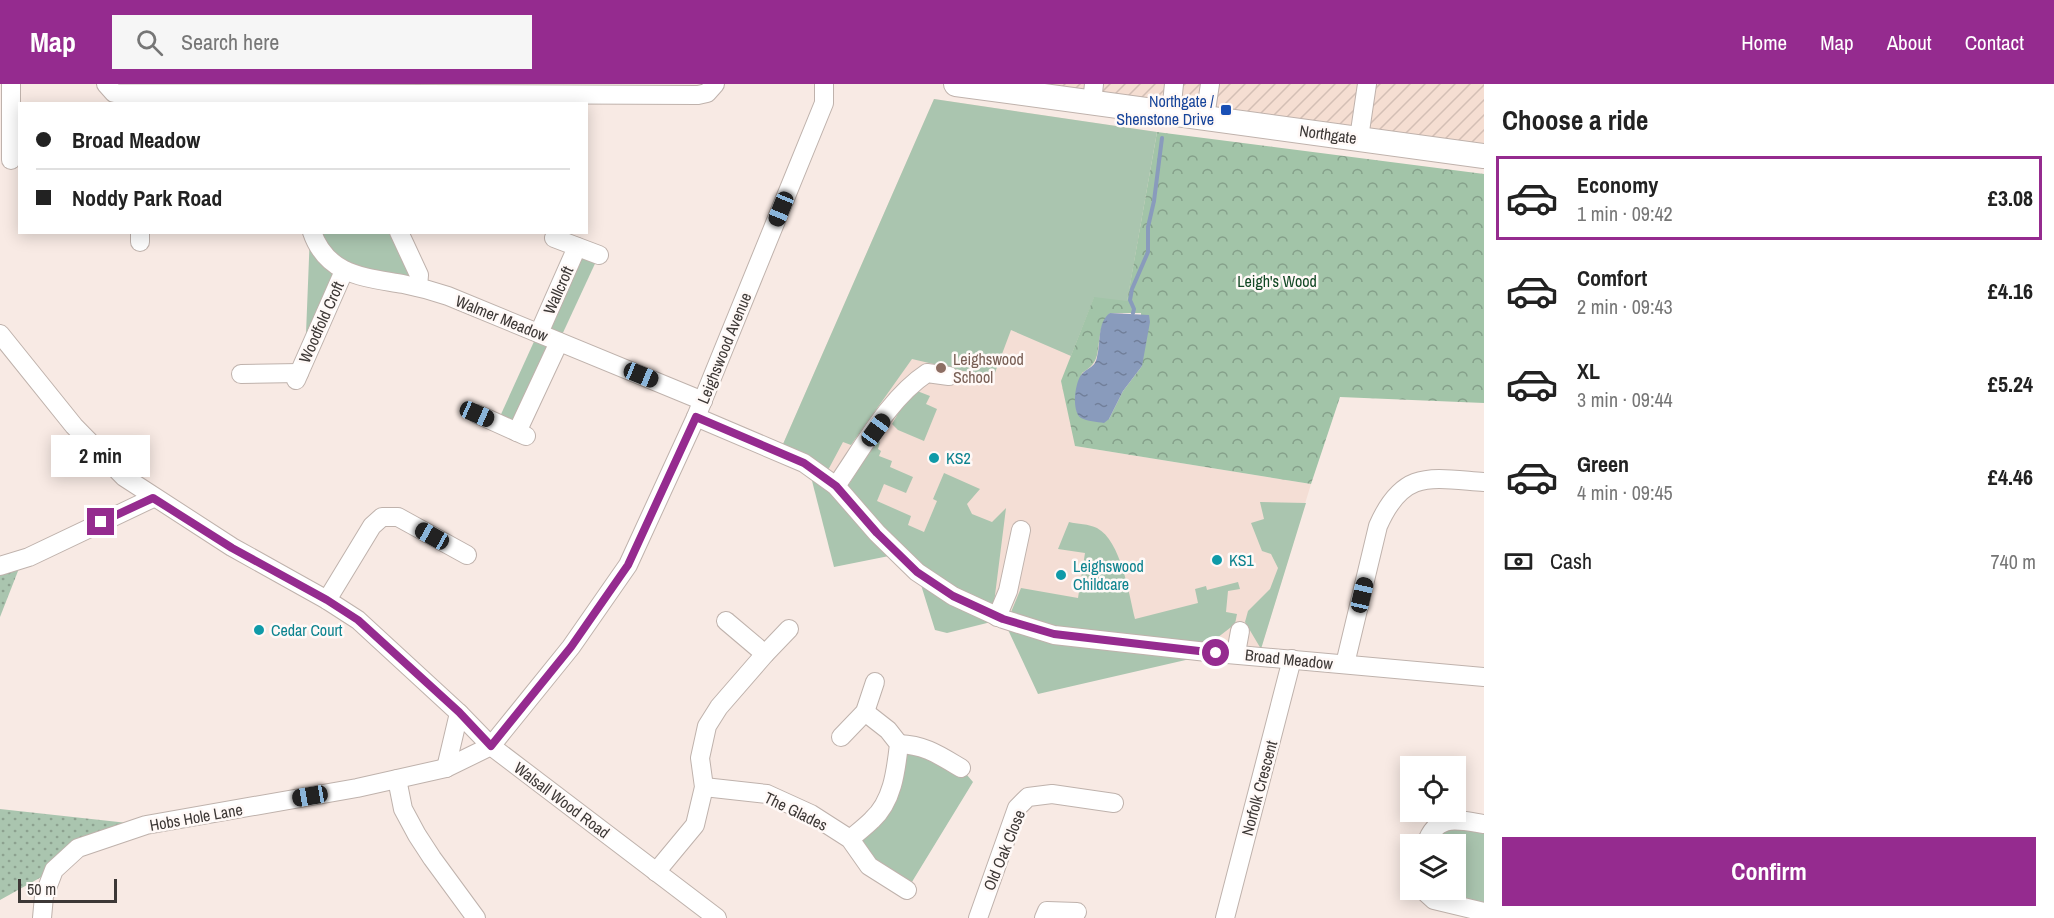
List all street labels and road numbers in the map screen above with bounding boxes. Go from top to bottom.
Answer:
street label: Northgate [1298,119,1358,149]
street label: Wallcroft [538,262,578,318]
street label: Woodfold Croft [293,277,349,366]
street label: Walmer Meadow [452,289,552,347]
street label: Leighswood Avenue [692,289,756,407]
street label: Broad Meadow [1244,643,1335,675]
street label: Norfolk Crescent [1236,738,1282,838]
street label: Walsall Wood Road [510,757,614,843]
street label: The Glades [761,786,831,836]
street label: Hobs Hole Lane [148,798,244,836]
street label: Old Oak Close [978,806,1030,894]

